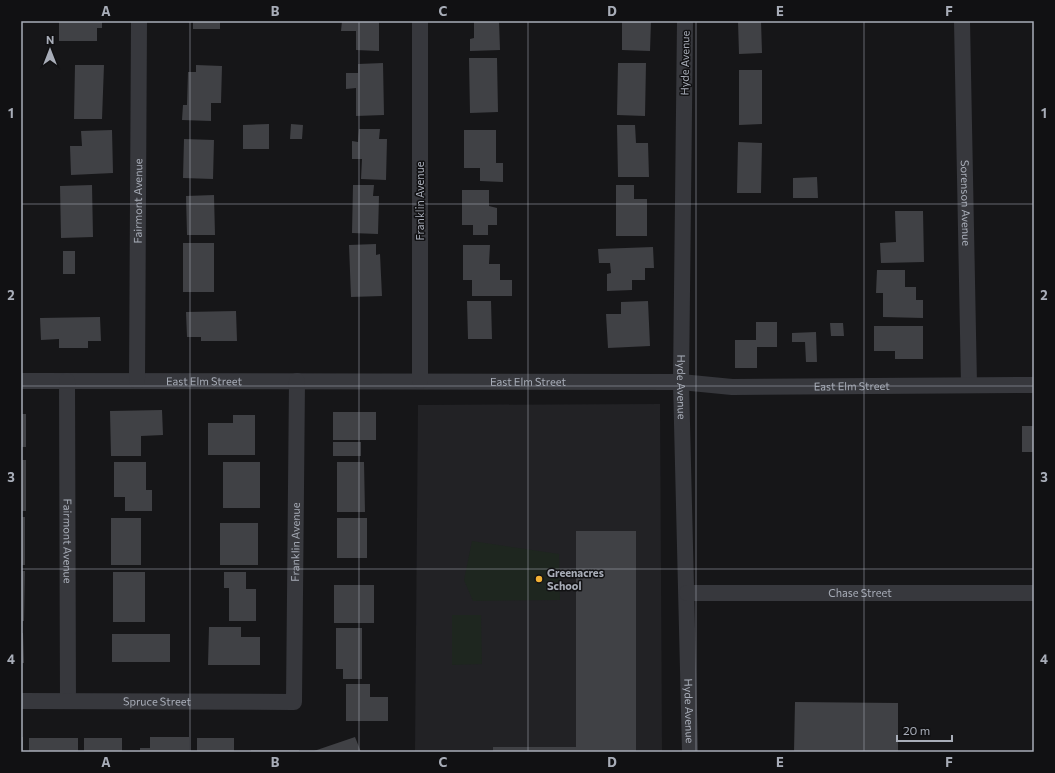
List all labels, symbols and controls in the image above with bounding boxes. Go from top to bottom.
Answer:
text: A [101,3,111,19]
text: B [271,3,280,19]
text: C [439,3,448,19]
text: D [607,3,617,19]
text: E [776,3,784,19]
text: F [945,3,953,19]
north arrow [30,30,70,70]
street label: Hyde Avenue [677,30,692,95]
text: N [46,33,54,46]
text: 1 [8,105,14,121]
text: 1 [1041,105,1047,121]
street label: Fairmont Avenue [131,158,144,244]
street label: Sorenson Avenue [959,160,973,246]
street label: Franklin Avenue [413,161,426,241]
text: 2 [7,287,15,303]
text: 2 [1040,287,1048,303]
street label: Hyde Avenue [675,355,689,420]
street label: East Elm Street [166,374,243,387]
street label: East Elm Street [490,375,567,388]
street label: East Elm Street [814,379,890,392]
text: 3 [7,469,15,485]
text: 3 [1040,469,1048,485]
street label: Fairmont Avenue [61,499,75,584]
street label: Franklin Avenue [288,502,302,582]
place label: Greenacres School [547,566,604,592]
marker: Greenacres School [534,574,544,584]
street label: Chase Street [828,586,892,599]
text: 4 [7,651,15,667]
text: 4 [1040,651,1048,667]
street label: Hyde Avenue [682,678,697,744]
street label: Spruce Street [123,694,192,708]
scale bar [897,717,952,743]
text: 20 m [903,723,930,737]
text: A [101,754,111,770]
text: B [271,754,280,770]
text: C [439,754,448,770]
text: D [607,754,617,770]
text: E [776,754,784,770]
text: F [945,754,953,770]

